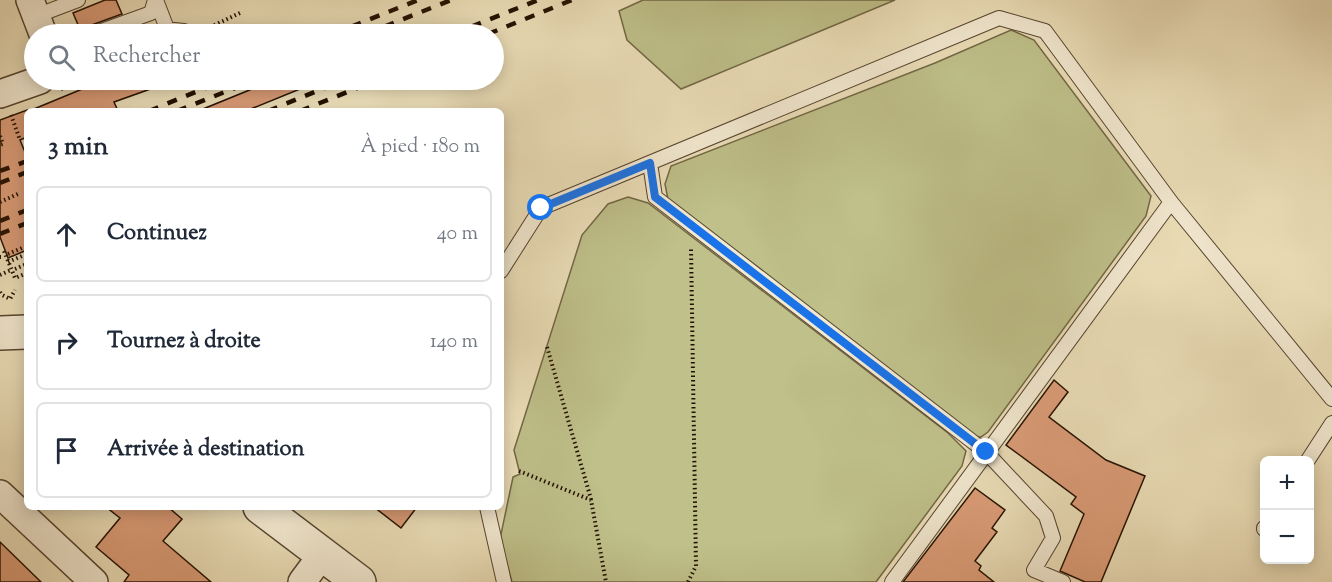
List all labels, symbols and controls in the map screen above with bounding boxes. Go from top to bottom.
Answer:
search box [24,24,504,90]
icon: search [45,41,78,74]
text: Rechercher [93,41,200,73]
text: 3 min [48,129,108,166]
text: À pied · 180 m [360,133,480,162]
route start [527,194,553,220]
icon: ahead [50,218,83,251]
text: Continuez [107,218,207,250]
text: 40 m [437,220,478,249]
icon: right [50,326,83,359]
text: Tournez à droite [107,326,261,358]
text: 140 m [430,328,478,357]
icon: arrive [50,434,83,467]
text: Arrivée à destination [107,434,304,466]
route end [972,438,998,464]
map controls [1260,456,1314,564]
button: + [1260,456,1314,510]
button: − [1260,510,1314,564]

